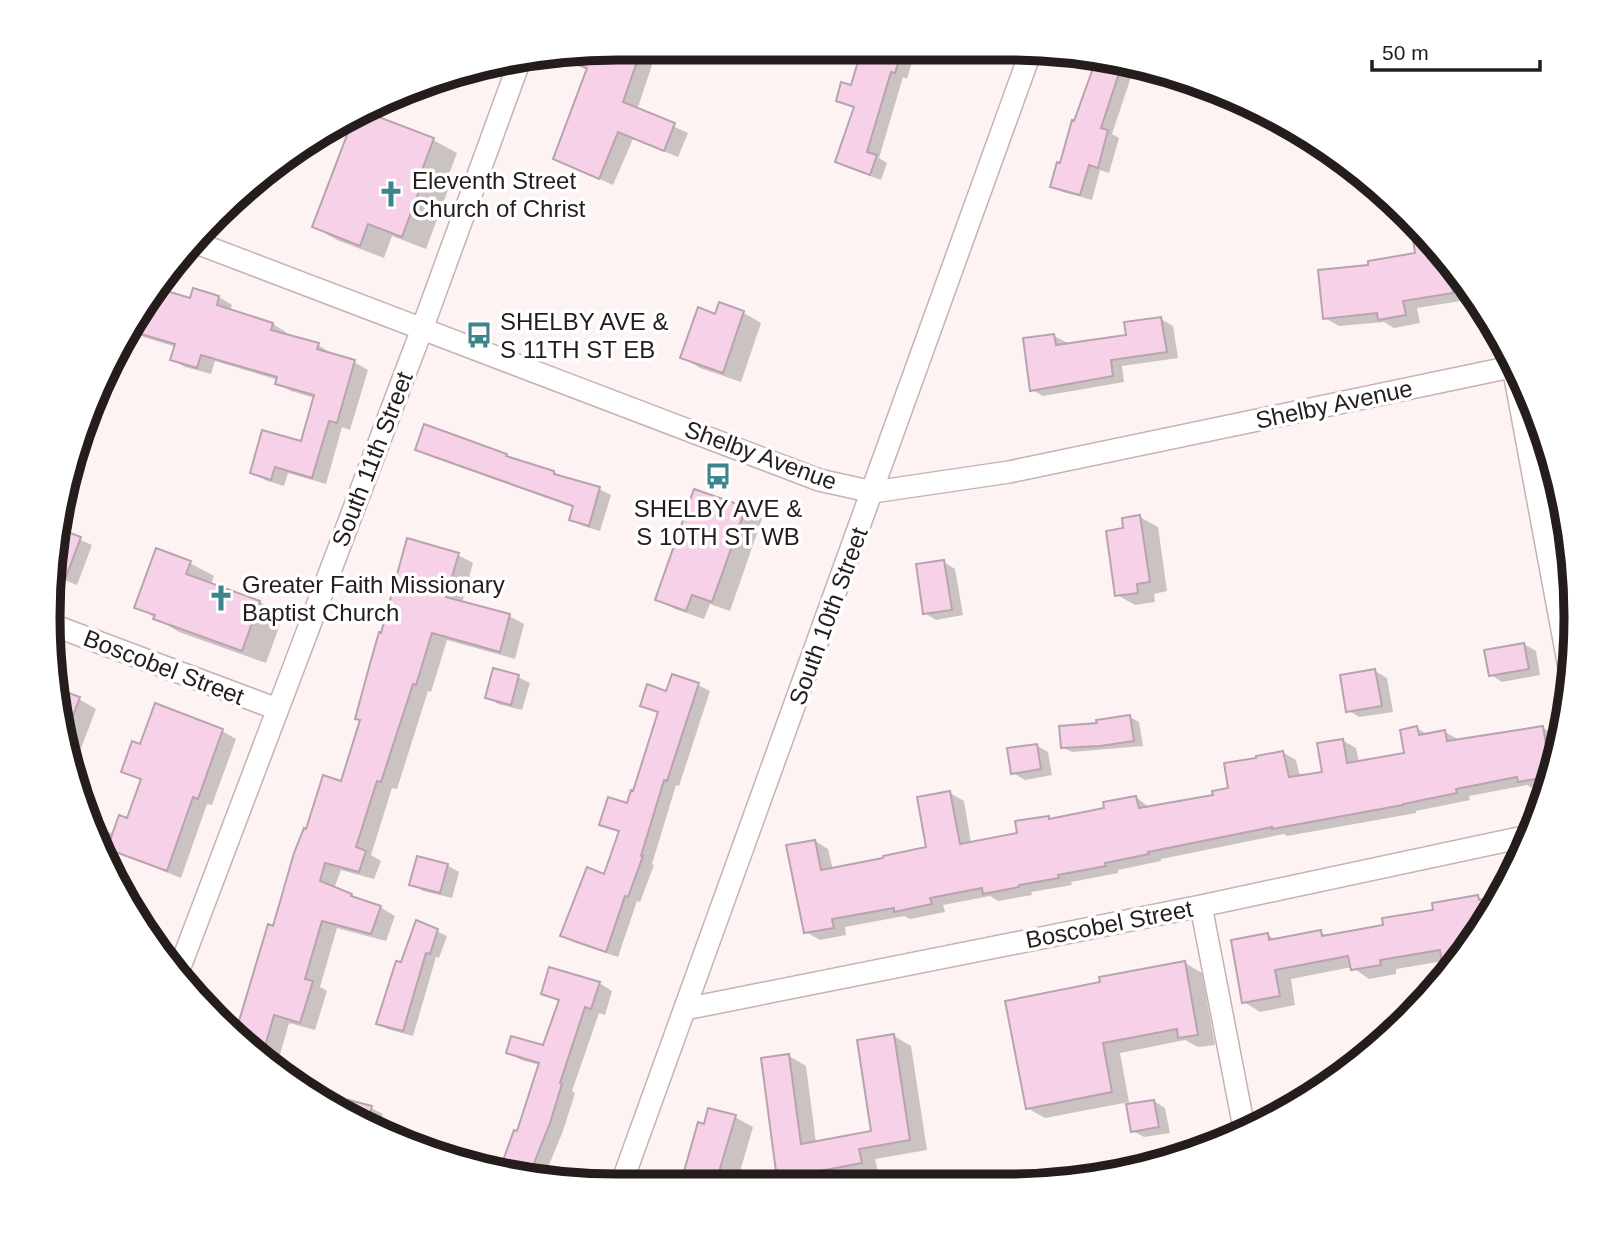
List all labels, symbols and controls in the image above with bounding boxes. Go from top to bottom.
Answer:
scale bar [1372,28,1540,72]
text: 50 m [1382,41,1429,64]
place label: Eleventh Street Church of Christ [412,167,586,222]
church icon: Eleventh Street Church of Christ [376,179,406,209]
place label: SHELBY AVE & S 11TH ST EB [500,308,669,363]
bus stop icon: SHELBY AVE & S 11TH ST EB [464,320,494,350]
street label: South 11th Street [326,367,418,550]
street label: Shelby Avenue [1253,374,1415,434]
street label: Shelby Avenue [681,415,841,495]
bus stop icon: SHELBY AVE & S 10TH ST WB [703,461,733,491]
place label: SHELBY AVE & S 10TH ST WB [634,495,802,550]
street label: South 10th Street [783,523,873,708]
place label: Greater Faith Missionary Baptist Church [242,571,505,626]
church icon: Greater Faith Missionary Baptist Church [206,583,236,613]
street label: Boscobel Street [80,624,248,710]
street label: Boscobel Street [1023,895,1195,953]

